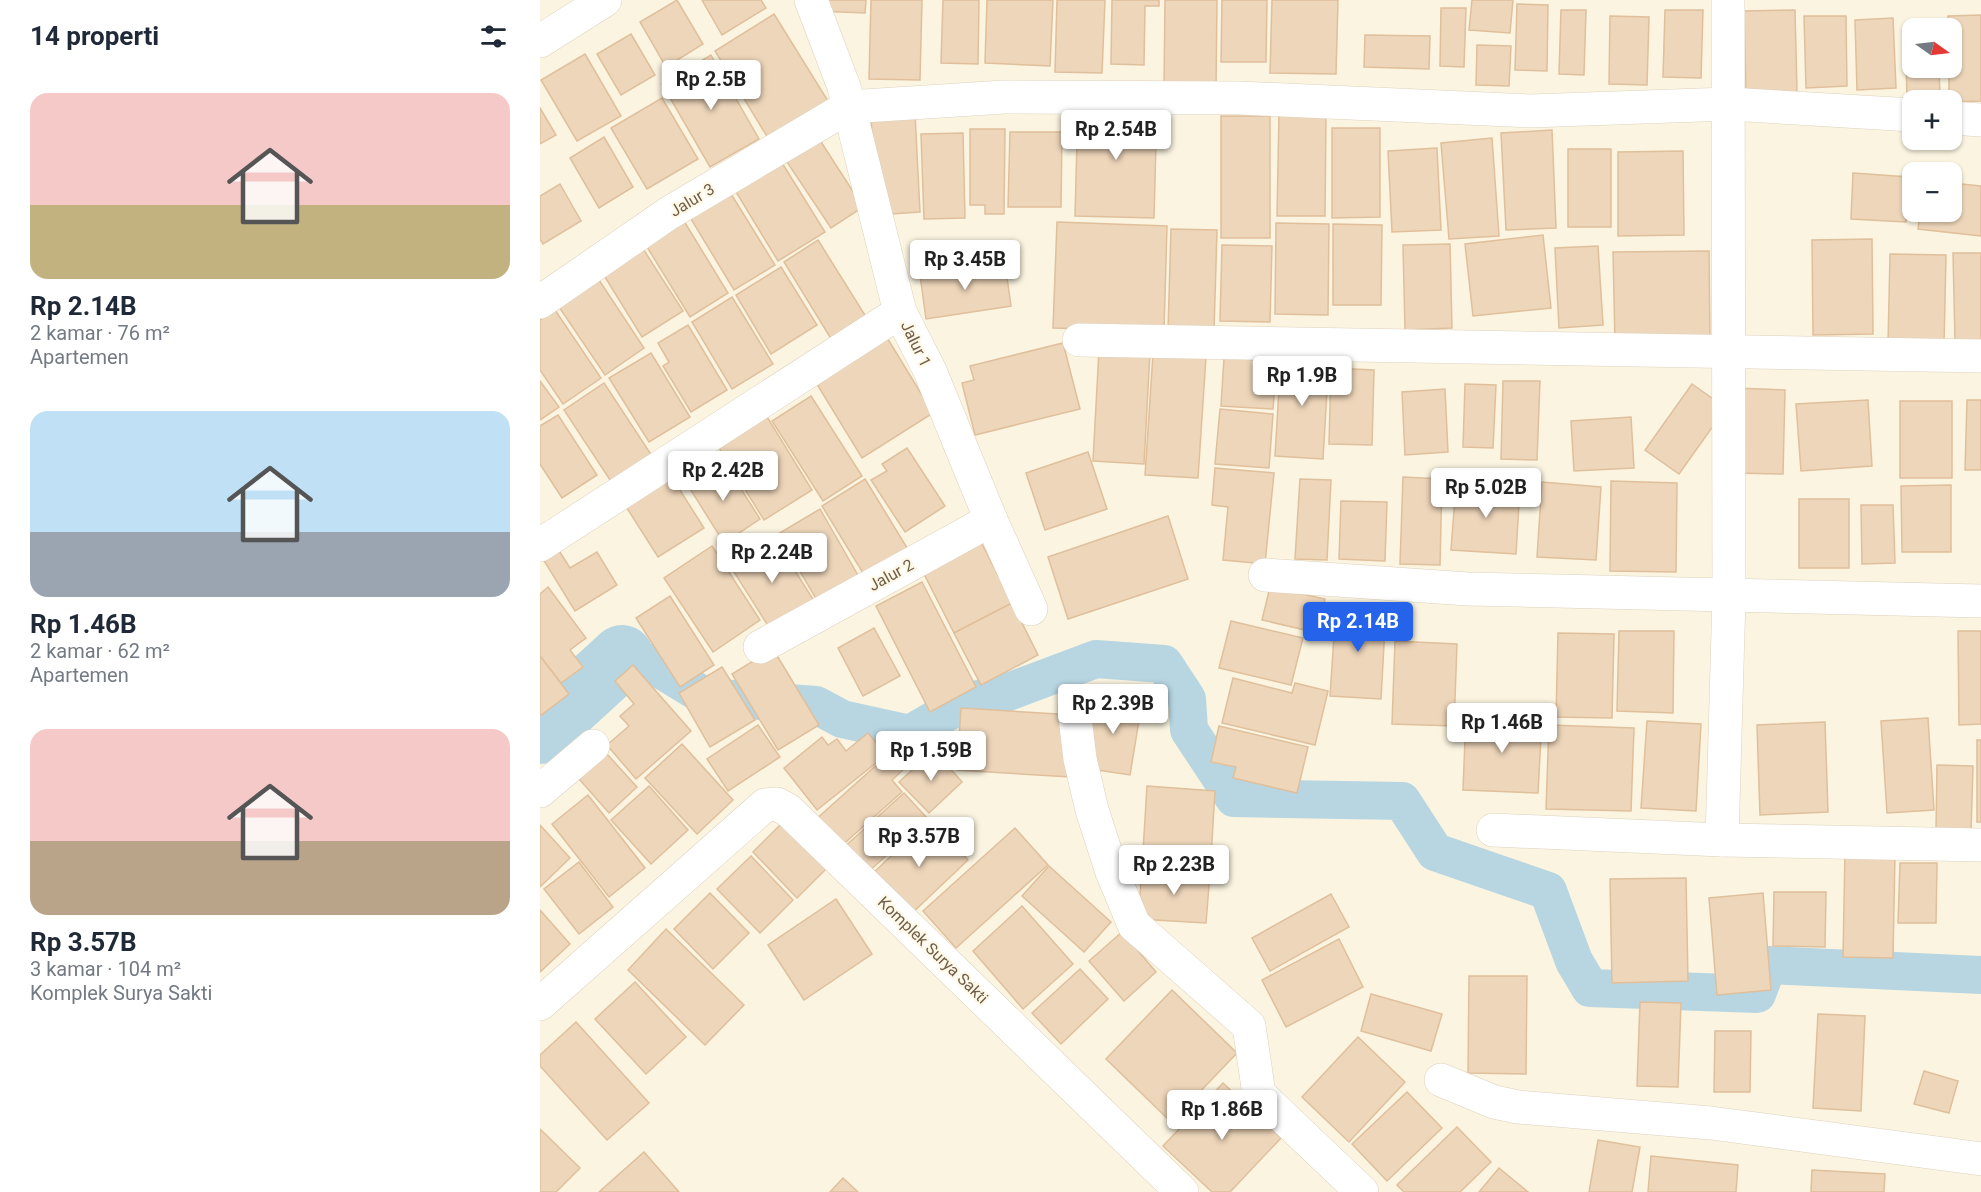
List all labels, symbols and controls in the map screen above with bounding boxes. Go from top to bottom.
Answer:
north arrow [1902,18,1962,78]
map controls [1902,18,1962,222]
icon: filters [477,20,510,53]
text: 14 properti [30,21,159,51]
pin: Rp 2.5B [656,60,766,111]
text: Rp 2.5B [676,67,746,91]
button: + [1902,90,1962,150]
pin: Rp 2.54B [1054,110,1178,161]
text: Rp 2.54B [1075,117,1157,141]
icon: home [216,132,324,240]
button: − [1902,162,1962,222]
street label: Jalur 3 [666,179,718,221]
pin: Rp 3.45B [903,240,1027,291]
text: Rp 3.45B [924,247,1006,271]
text: Rp 2.14B [30,291,137,321]
street label: Jalur 1 [897,318,935,370]
text: 2 kamar · 76 m² [30,321,170,345]
text: Apartemen [30,345,129,369]
pin: Rp 1.9B [1247,356,1357,407]
text: Rp 1.9B [1267,363,1337,387]
icon: home [216,450,324,558]
pin: Rp 2.42B [661,451,785,502]
text: Rp 2.42B [682,458,764,482]
pin: Rp 5.02B [1424,468,1548,519]
text: Rp 5.02B [1445,475,1527,499]
pin: Rp 2.24B [710,533,834,584]
text: Rp 2.24B [731,540,813,564]
street label: Jalur 2 [865,555,917,595]
pin: Rp 2.14B [1296,602,1420,653]
text: Rp 1.46B [30,609,137,639]
text: Rp 2.14B [1317,609,1399,633]
text: 2 kamar · 62 m² [30,639,170,663]
text: Apartemen [30,663,129,687]
pin: Rp 2.39B [1051,684,1175,735]
text: Rp 2.39B [1072,691,1154,715]
pin: Rp 1.46B [1440,703,1564,754]
text: Rp 1.46B [1461,710,1543,734]
pin: Rp 1.59B [869,731,993,782]
text: Rp 1.59B [890,738,972,762]
icon: home [216,768,324,876]
pin: Rp 3.57B [857,817,981,868]
text: Rp 3.57B [878,824,960,848]
pin: Rp 2.23B [1112,845,1236,896]
text: Rp 2.23B [1133,852,1215,876]
street label: Komplek Surya Sakti [874,892,992,1008]
text: Rp 3.57B [30,927,137,957]
text: 3 kamar · 104 m² [30,957,181,981]
text: Komplek Surya Sakti [30,981,212,1005]
pin: Rp 1.86B [1160,1090,1284,1141]
text: Rp 1.86B [1181,1097,1263,1121]

